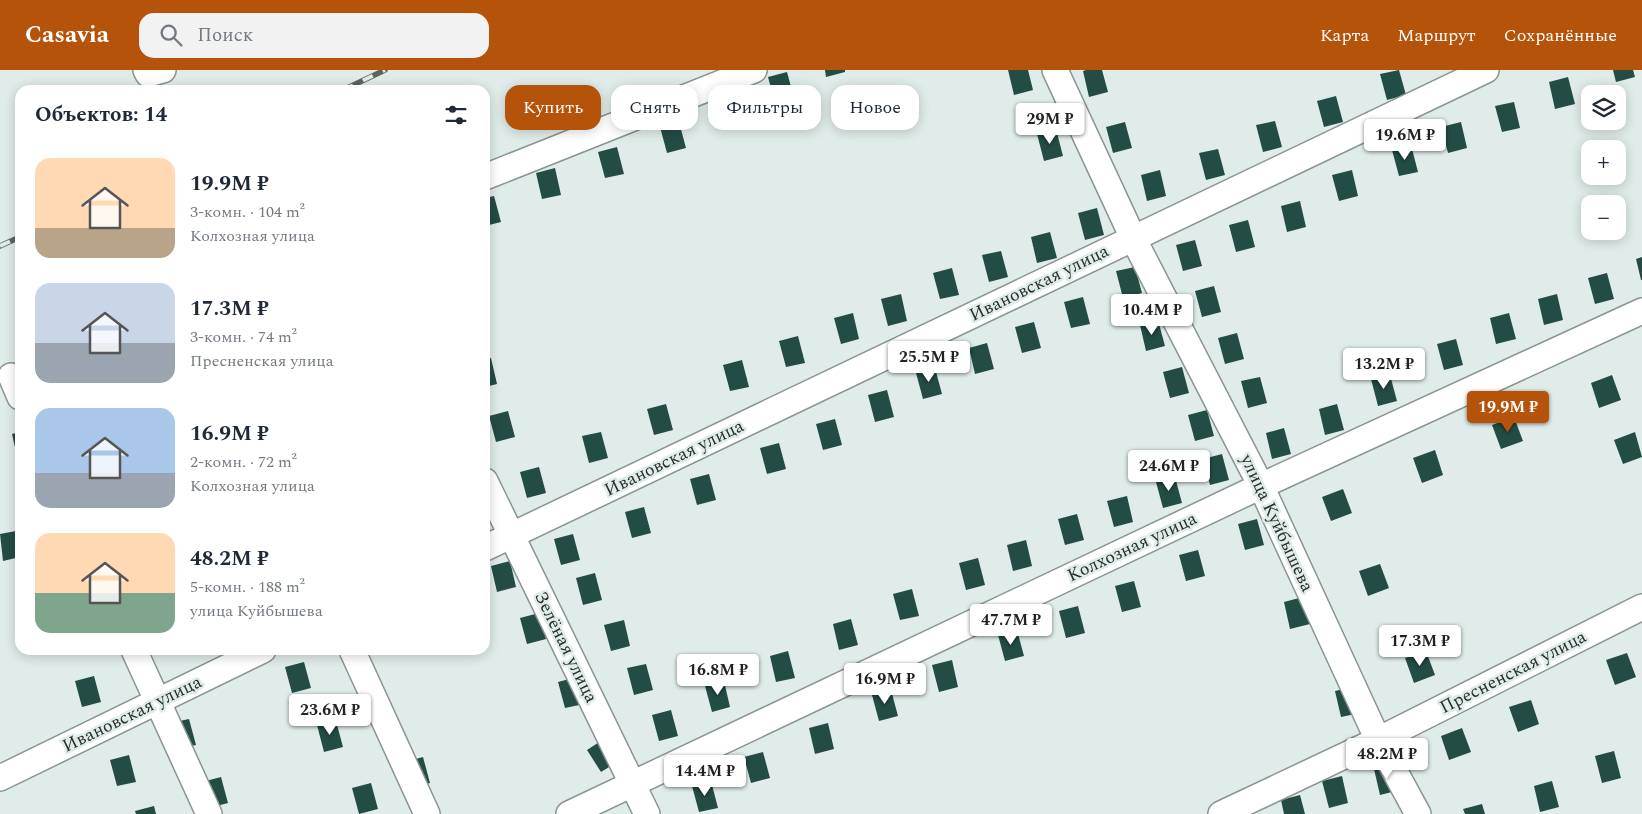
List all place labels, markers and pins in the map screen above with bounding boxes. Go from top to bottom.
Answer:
pin: 29M ₽ [1015,102,1085,145]
pin: 19.6M ₽ [1359,118,1451,161]
pin: 10.4M ₽ [1106,294,1198,336]
pin: 25.5M ₽ [883,340,975,383]
pin: 13.2M ₽ [1338,348,1430,390]
pin: 19.9M ₽ [1462,390,1554,433]
pin: 24.6M ₽ [1123,450,1215,492]
pin: 47.7M ₽ [965,604,1057,646]
pin: 17.3M ₽ [1374,624,1466,667]
pin: 16.8M ₽ [672,654,764,696]
pin: 16.9M ₽ [839,662,931,705]
pin: 23.6M ₽ [284,694,376,736]
pin: 48.2M ₽ [1341,738,1433,780]
pin: 14.4M ₽ [659,754,751,797]

